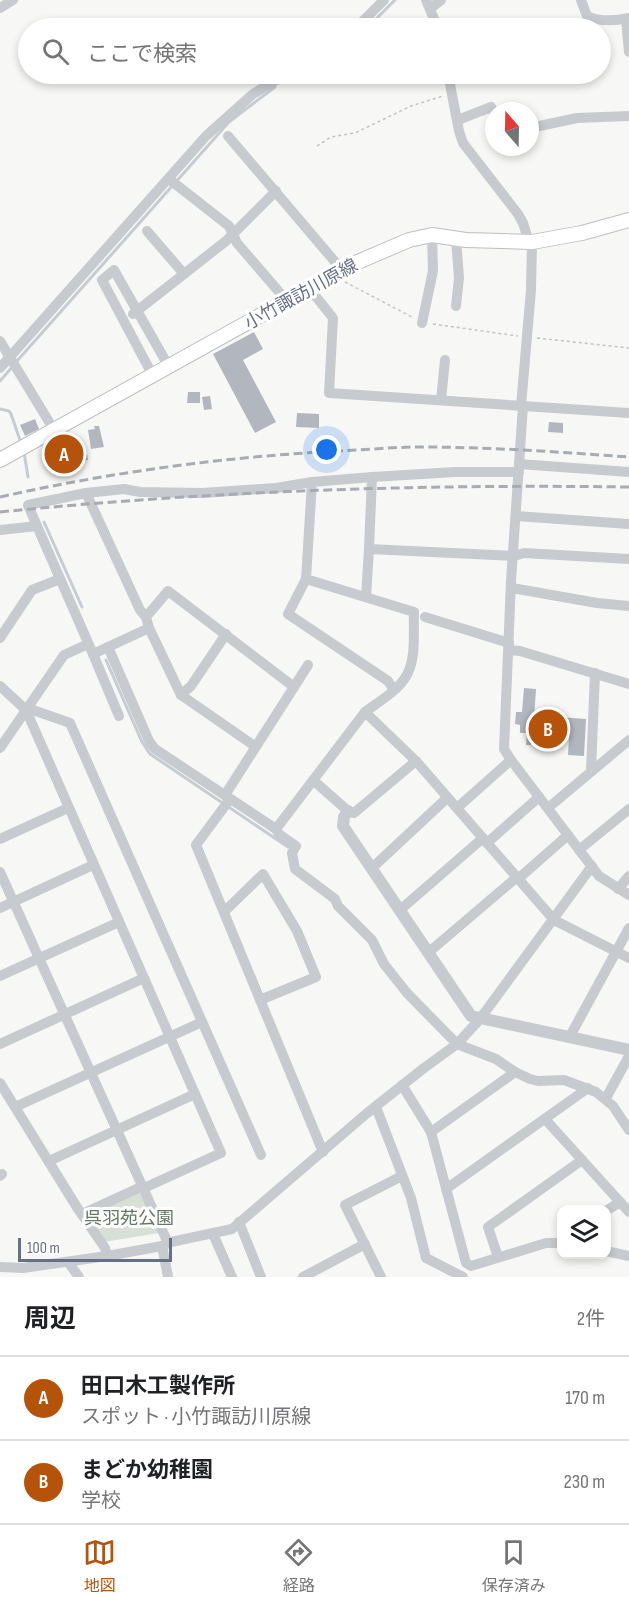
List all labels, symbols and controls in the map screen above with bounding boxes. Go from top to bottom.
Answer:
search box [18,18,611,84]
icon: search [39,35,72,68]
text: ここで検索 [87,41,197,68]
north arrow [485,102,539,156]
street label: 小竹諏訪川原線 [241,255,361,334]
pin: A [44,432,84,476]
your location [312,435,341,464]
pin: B [528,706,568,752]
map controls [557,1205,611,1259]
button: layers [557,1205,611,1259]
park label: 呉羽苑公園 [84,1208,174,1229]
scale bar [18,1235,172,1262]
text: 100 m [27,1239,60,1258]
text: 周辺 [24,1304,76,1335]
text: 2件 [577,1307,605,1331]
text: 田口木工製作所 [81,1373,235,1400]
text: A [39,1386,48,1410]
text: 170 m [565,1386,605,1410]
text: スポット · 小竹諏訪川原線 [81,1405,311,1429]
text: まどか幼稚園 [81,1457,213,1484]
text: B [39,1470,48,1494]
text: 230 m [563,1470,605,1494]
text: 学校 [81,1489,121,1513]
tab: 地図 [83,1536,116,1596]
tab: 経路 [282,1536,315,1596]
tab: 保存済み [482,1536,546,1596]

